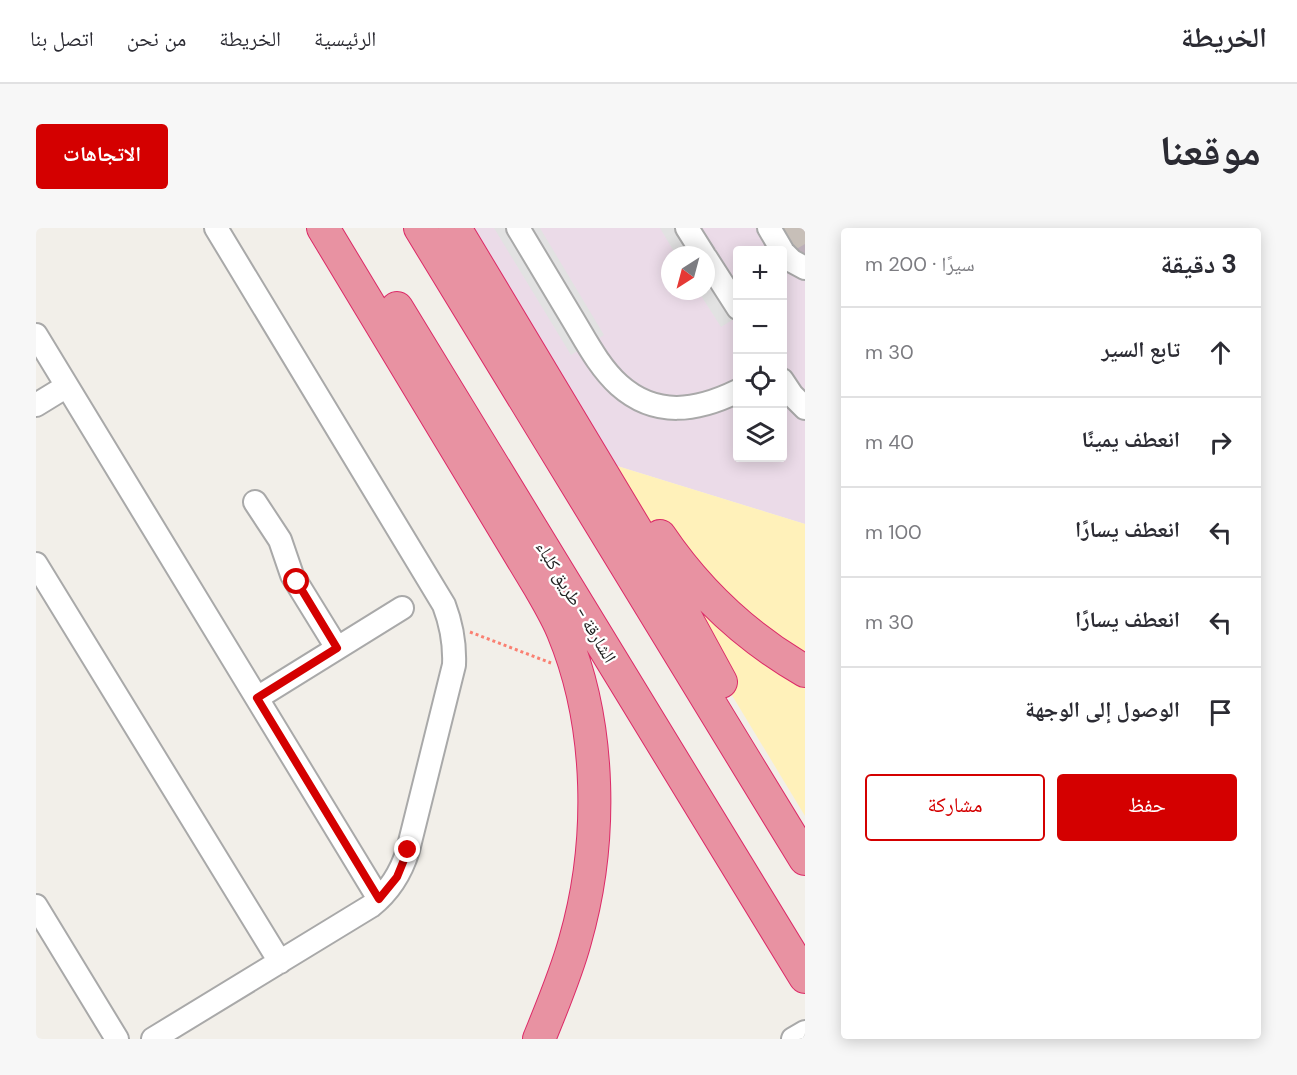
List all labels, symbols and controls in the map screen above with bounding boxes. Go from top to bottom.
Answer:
text: الخريطة [1181,19,1267,56]
text: اتصل بنا [30,25,94,53]
text: من نحن [127,25,186,53]
text: الخريطة [219,25,281,53]
text: الرئيسية [314,25,376,53]
text: موقعنا [1160,123,1261,178]
button: الاتجاهات [36,124,168,189]
north arrow [661,246,715,300]
map controls [733,246,787,462]
button: + [733,246,787,300]
text: 3 دقيقة [1161,247,1237,281]
text: سيرًا · 200 m [865,251,975,277]
button: − [733,300,787,354]
text: تابع السير [1101,335,1180,364]
icon: ahead [1204,336,1237,369]
text: 30 m [865,339,914,365]
button: locate [733,354,787,408]
button: layers [733,408,787,462]
text: انعطف يمينًا [1082,425,1180,454]
icon: right [1204,426,1237,459]
text: 40 m [865,429,914,455]
text: انعطف يسارًا [1075,515,1180,544]
icon: left [1204,516,1237,549]
text: 100 m [865,519,922,545]
street label: الشارقة - طريق كلباء [530,537,622,667]
route start [283,568,309,594]
text: انعطف يسارًا [1075,605,1180,634]
icon: left [1204,606,1237,639]
text: 30 m [865,609,914,635]
text: الوصول إلى الوجهة [1025,695,1180,724]
icon: arrive [1204,696,1237,729]
button: مشاركة [865,774,1045,841]
button: حفظ [1057,774,1237,841]
route end [394,836,420,862]

